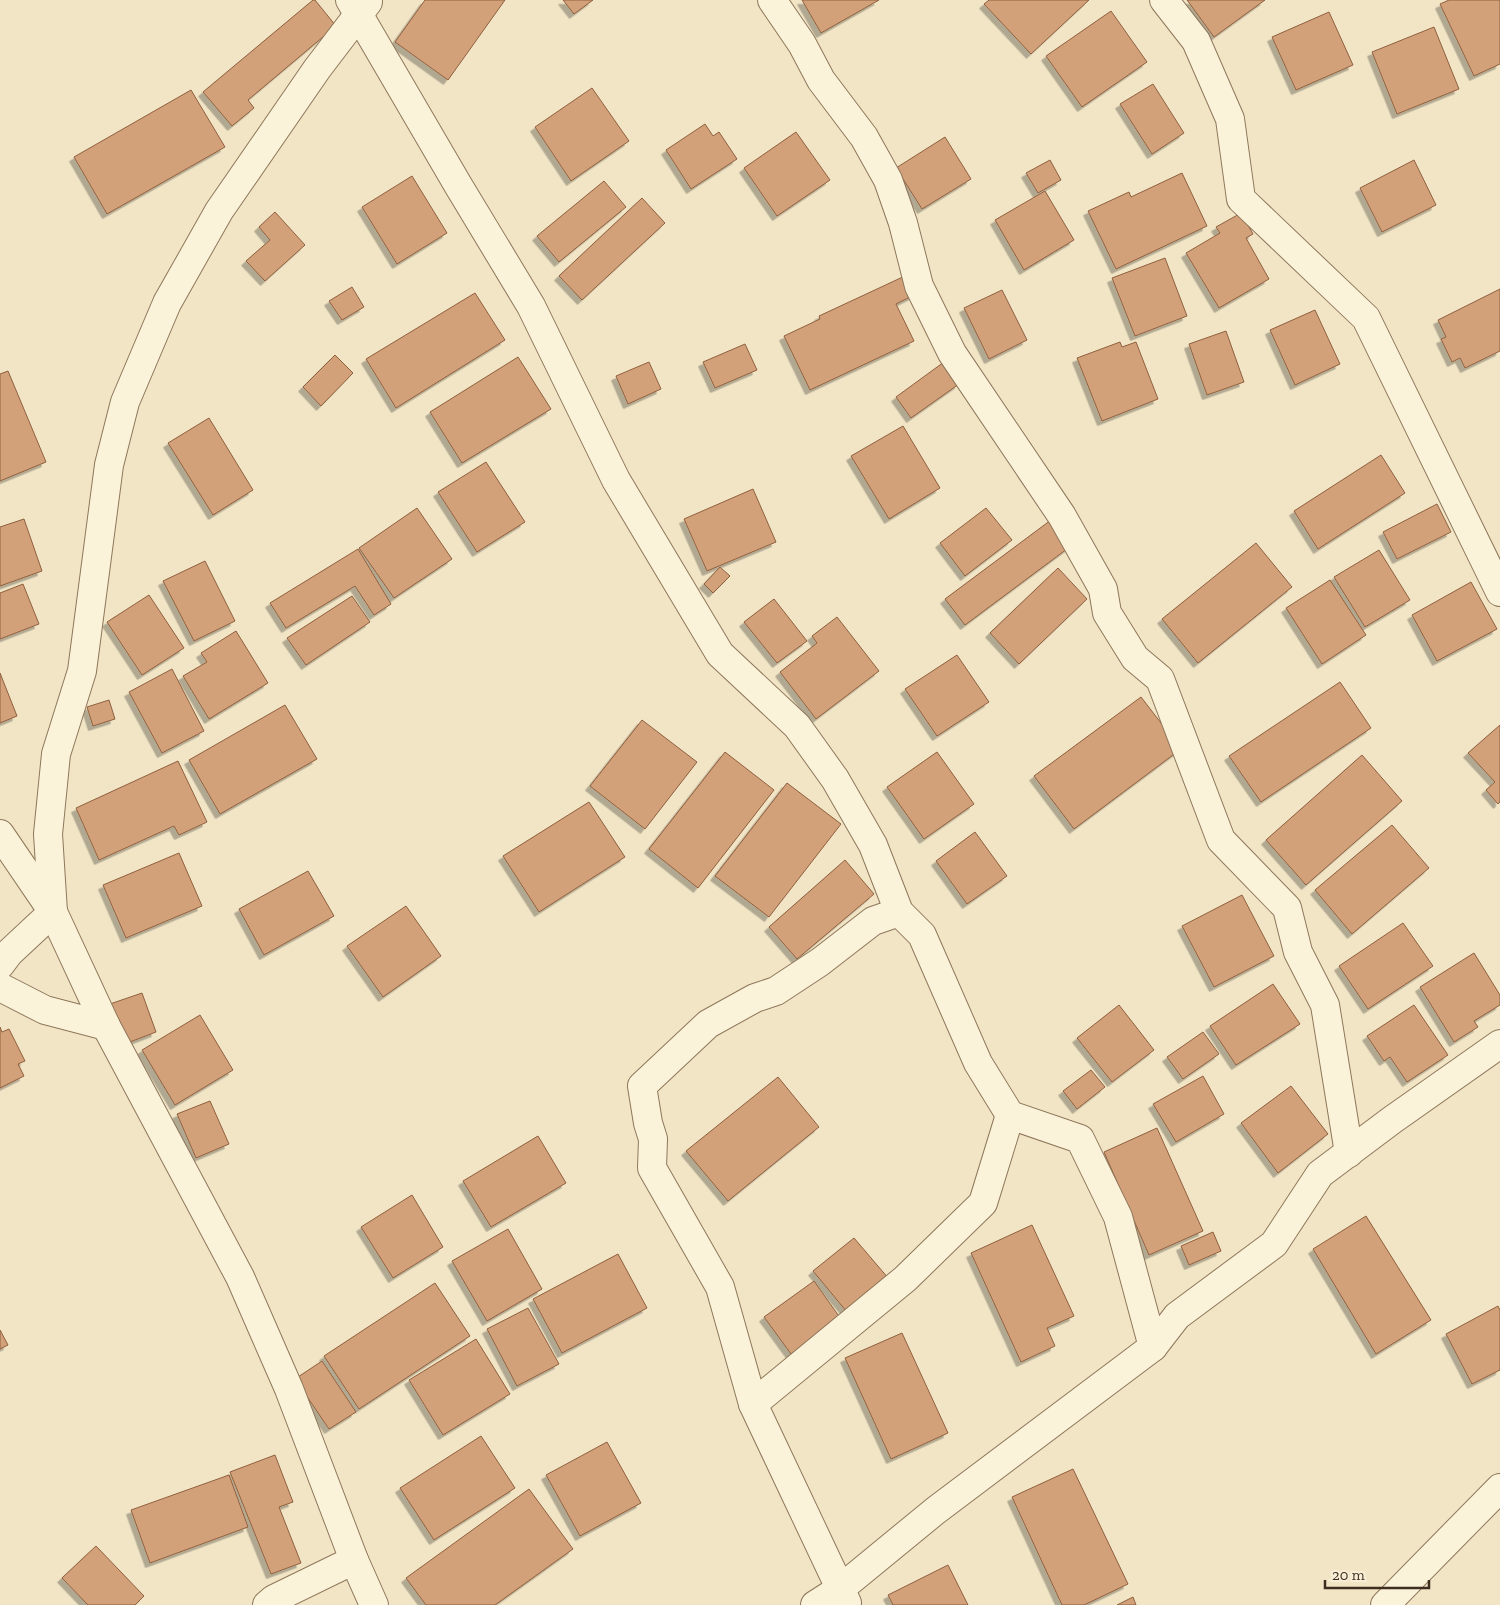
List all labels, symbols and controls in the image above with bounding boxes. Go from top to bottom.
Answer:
scale bar [1325,1558,1429,1590]
text: 20 m [1332,1566,1365,1584]

